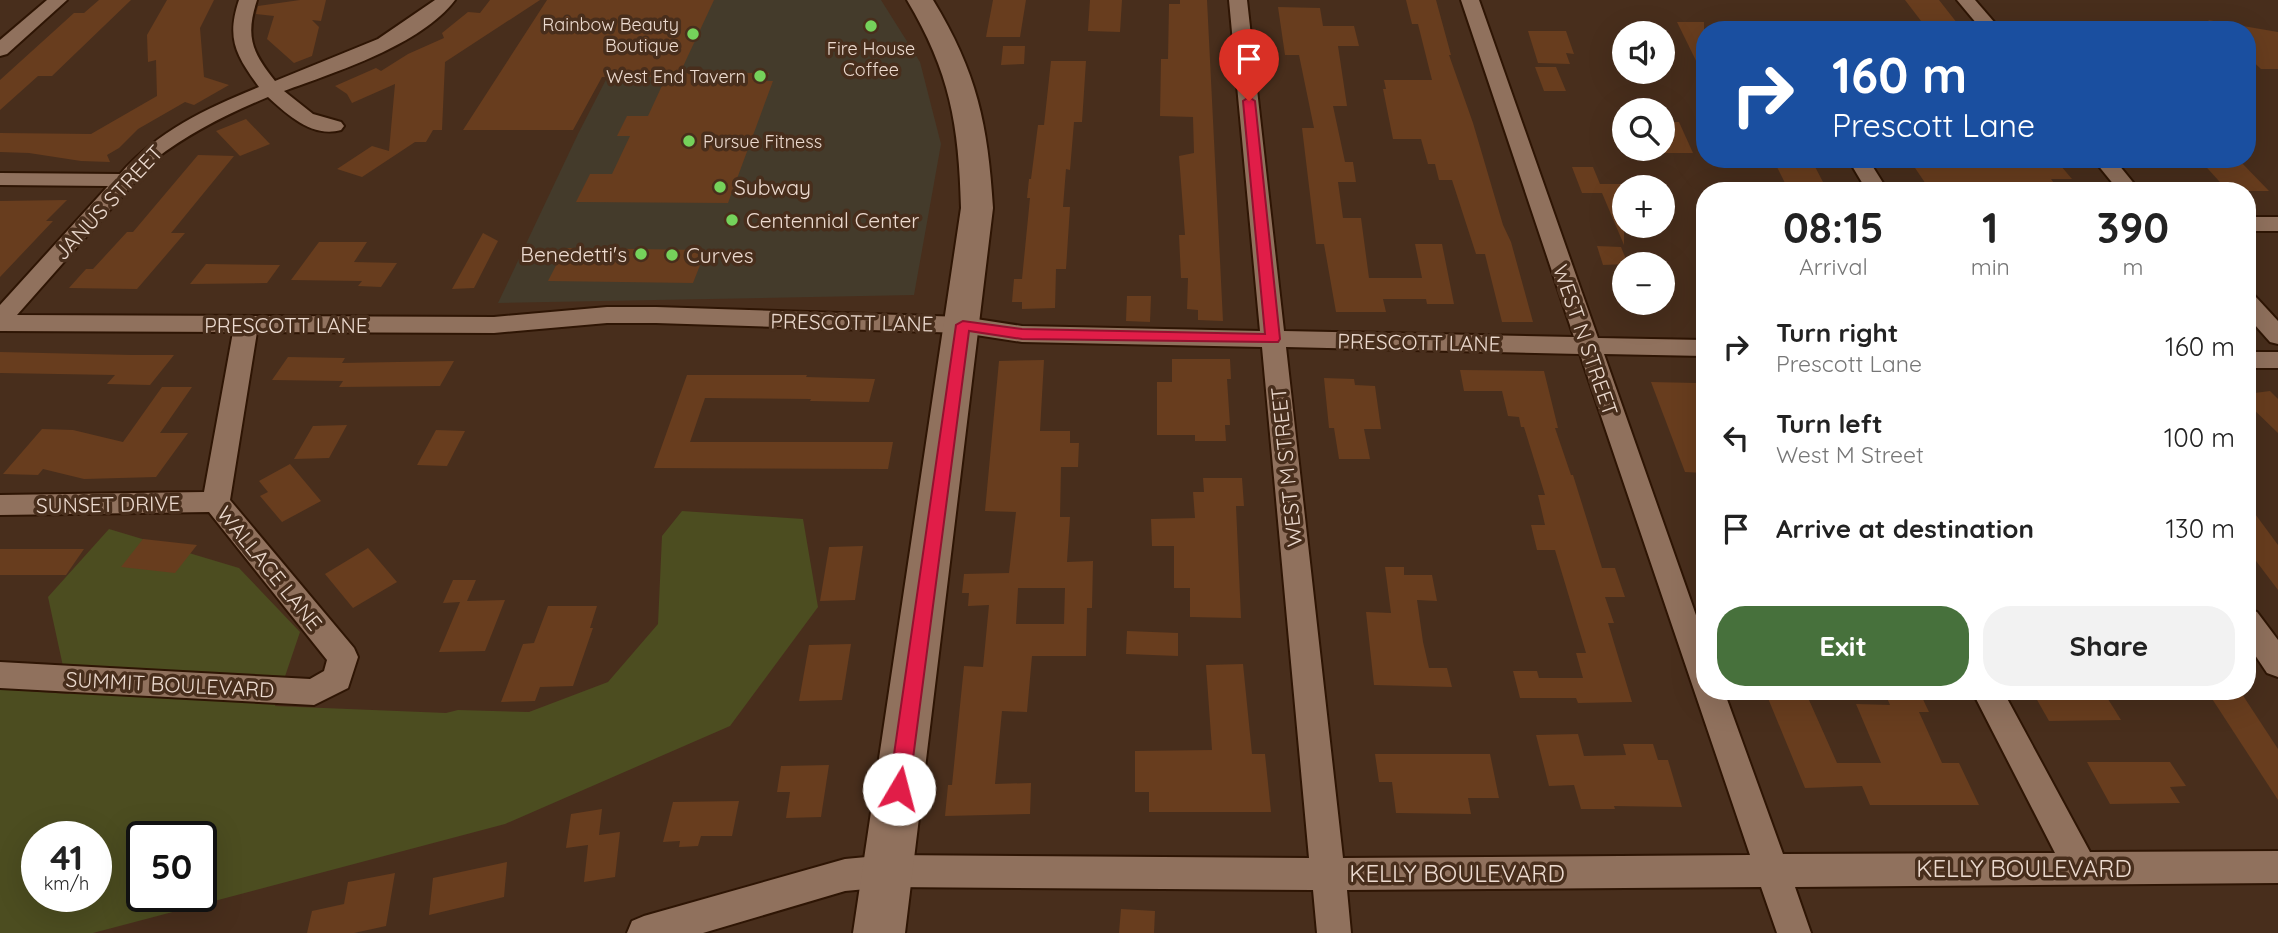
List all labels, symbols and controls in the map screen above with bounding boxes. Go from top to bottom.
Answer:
place label: Rainbow Beauty Boutique [542,13,679,57]
marker: Fire House Coffee [863,18,879,34]
map controls [1612,21,1675,315]
button: sound [1612,21,1675,84]
marker: Rainbow Beauty Boutique [685,26,701,42]
pin [1219,29,1279,101]
place label: Fire House Coffee [827,37,915,81]
icon: arrive [1230,40,1268,78]
text: 160 m [1832,44,1967,105]
icon: right [1717,49,1808,140]
place label: West End Tavern [606,65,746,88]
marker: West End Tavern [752,68,768,84]
button: search [1612,98,1675,161]
text: Prescott Lane [1832,105,2035,145]
place label: Pursue Fitness [703,130,822,153]
marker: Pursue Fitness [681,133,697,149]
street label: JANUS STREET [48,139,168,265]
place label: Subway [734,174,811,200]
button: + [1612,175,1675,238]
marker: Subway [712,179,728,195]
text: 08:15 [1783,201,1884,254]
text: 1 [1982,201,1998,254]
text: 390 [2097,201,2169,254]
place label: Centennial Center [746,207,919,233]
marker: Centennial Center [724,212,740,228]
place label: Benedetti's [520,241,627,267]
place label: Curves [686,242,754,268]
marker: Benedetti's [633,246,649,262]
marker: Curves [664,247,680,263]
button: − [1612,252,1675,315]
text: Arrival [1799,252,1868,281]
text: min [1971,252,2010,281]
text: m [2122,252,2143,281]
street label: WEST N STREET [1548,261,1624,419]
street label: PRESCOTT LANE [770,308,934,336]
street label: PRESCOTT LANE [204,312,368,338]
text: Turn right [1776,316,1898,349]
street label: PRESCOTT LANE [1337,328,1501,356]
icon: right [1717,328,1755,366]
text: 160 m [2165,330,2235,363]
text: Prescott Lane [1776,349,1922,378]
street label: WEST M STREET [1265,386,1307,548]
text: Turn left [1776,407,1883,440]
icon: left [1717,419,1755,457]
text: 100 m [2164,421,2235,454]
text: West M Street [1776,440,1924,469]
street label: SUNSET DRIVE [36,490,180,518]
street label: WALLACE LANE [212,501,328,635]
icon: arrive [1717,510,1755,548]
text: Arrive at destination [1776,512,2034,545]
text: 130 m [2165,512,2235,545]
button: Exit [1717,606,1969,686]
button: Share [1983,606,2235,686]
street label: SUMMIT BOULEVARD [65,666,275,702]
position arrow [862,752,936,826]
speed limit sign: 50 [126,821,217,912]
text: 41 [50,835,83,879]
street label: KELLY BOULEVARD [1916,853,2132,883]
street label: KELLY BOULEVARD [1349,858,1565,888]
text: km/h [44,872,89,895]

